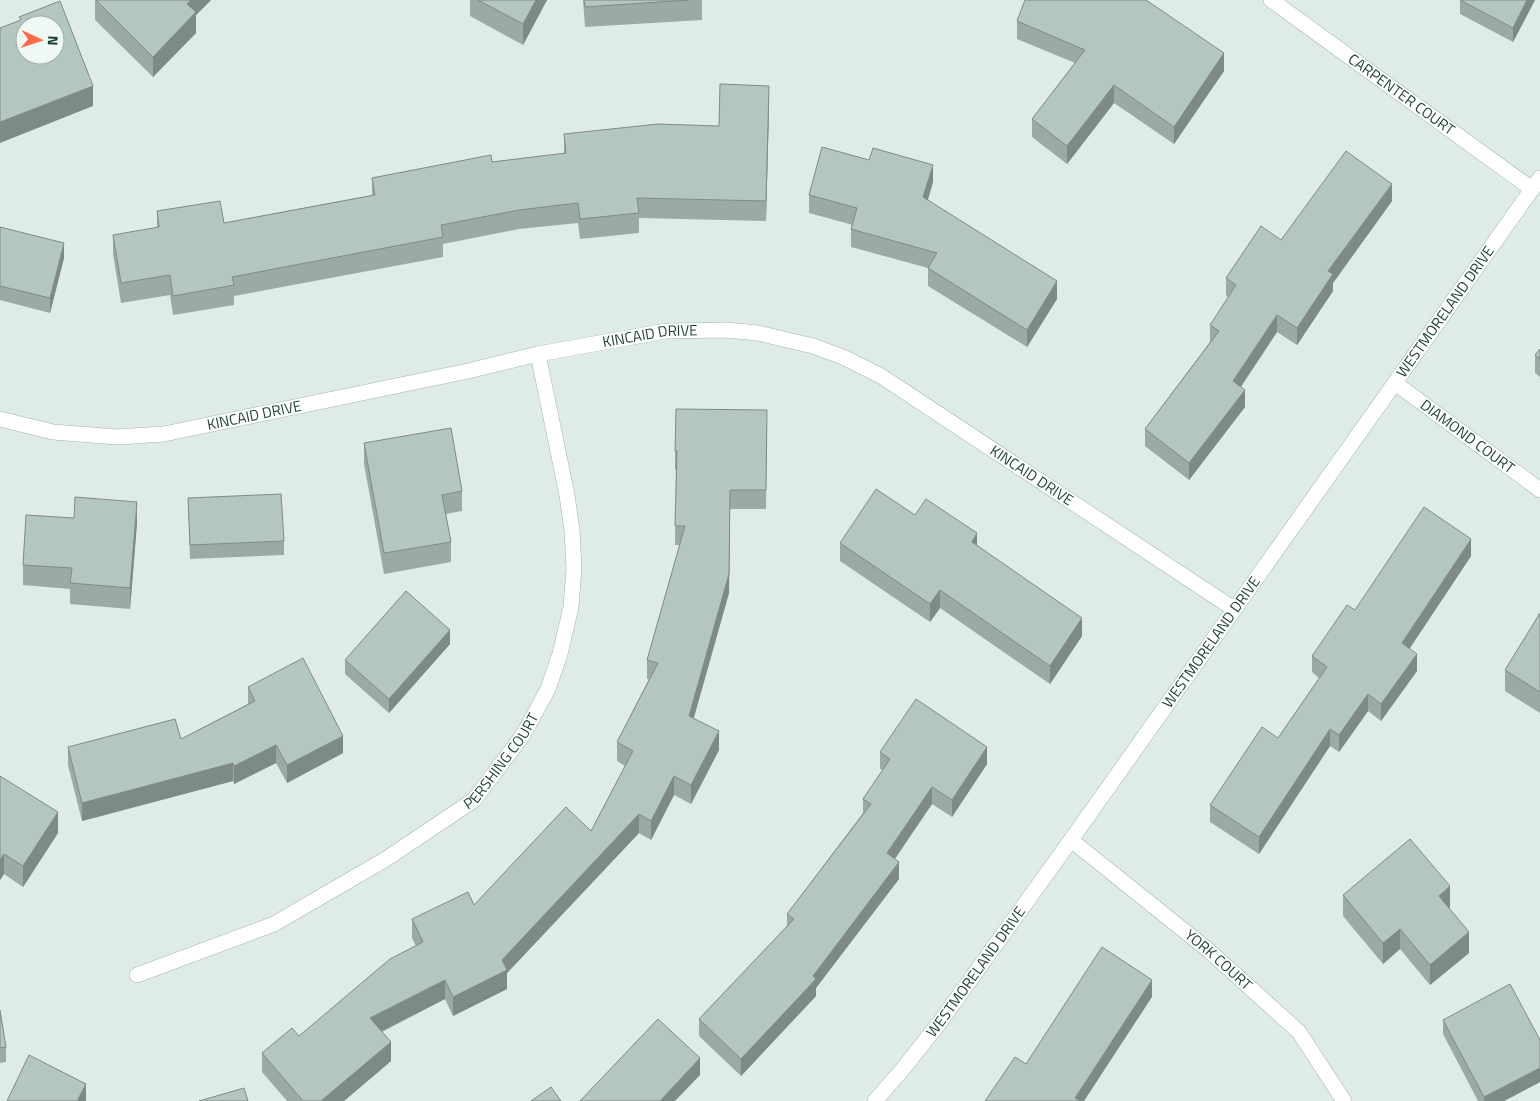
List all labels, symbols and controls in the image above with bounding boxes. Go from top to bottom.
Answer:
north arrow [15,15,65,65]
text: N [43,35,64,46]
street label: CARPENTER COURT [1344,47,1460,141]
street label: WESTMORELAND DRIVE [1390,241,1500,382]
street label: KINCAID DRIVE [601,318,698,353]
street label: DIAMOND COURT [1416,393,1520,479]
street label: KINCAID DRIVE [205,394,303,436]
street label: KINCAID DRIVE [986,439,1078,511]
street label: WESTMORELAND DRIVE [1156,571,1265,712]
street label: PERSHING COURT [459,708,544,815]
street label: WESTMORELAND DRIVE [920,901,1031,1042]
street label: YORK COURT [1180,923,1258,996]

